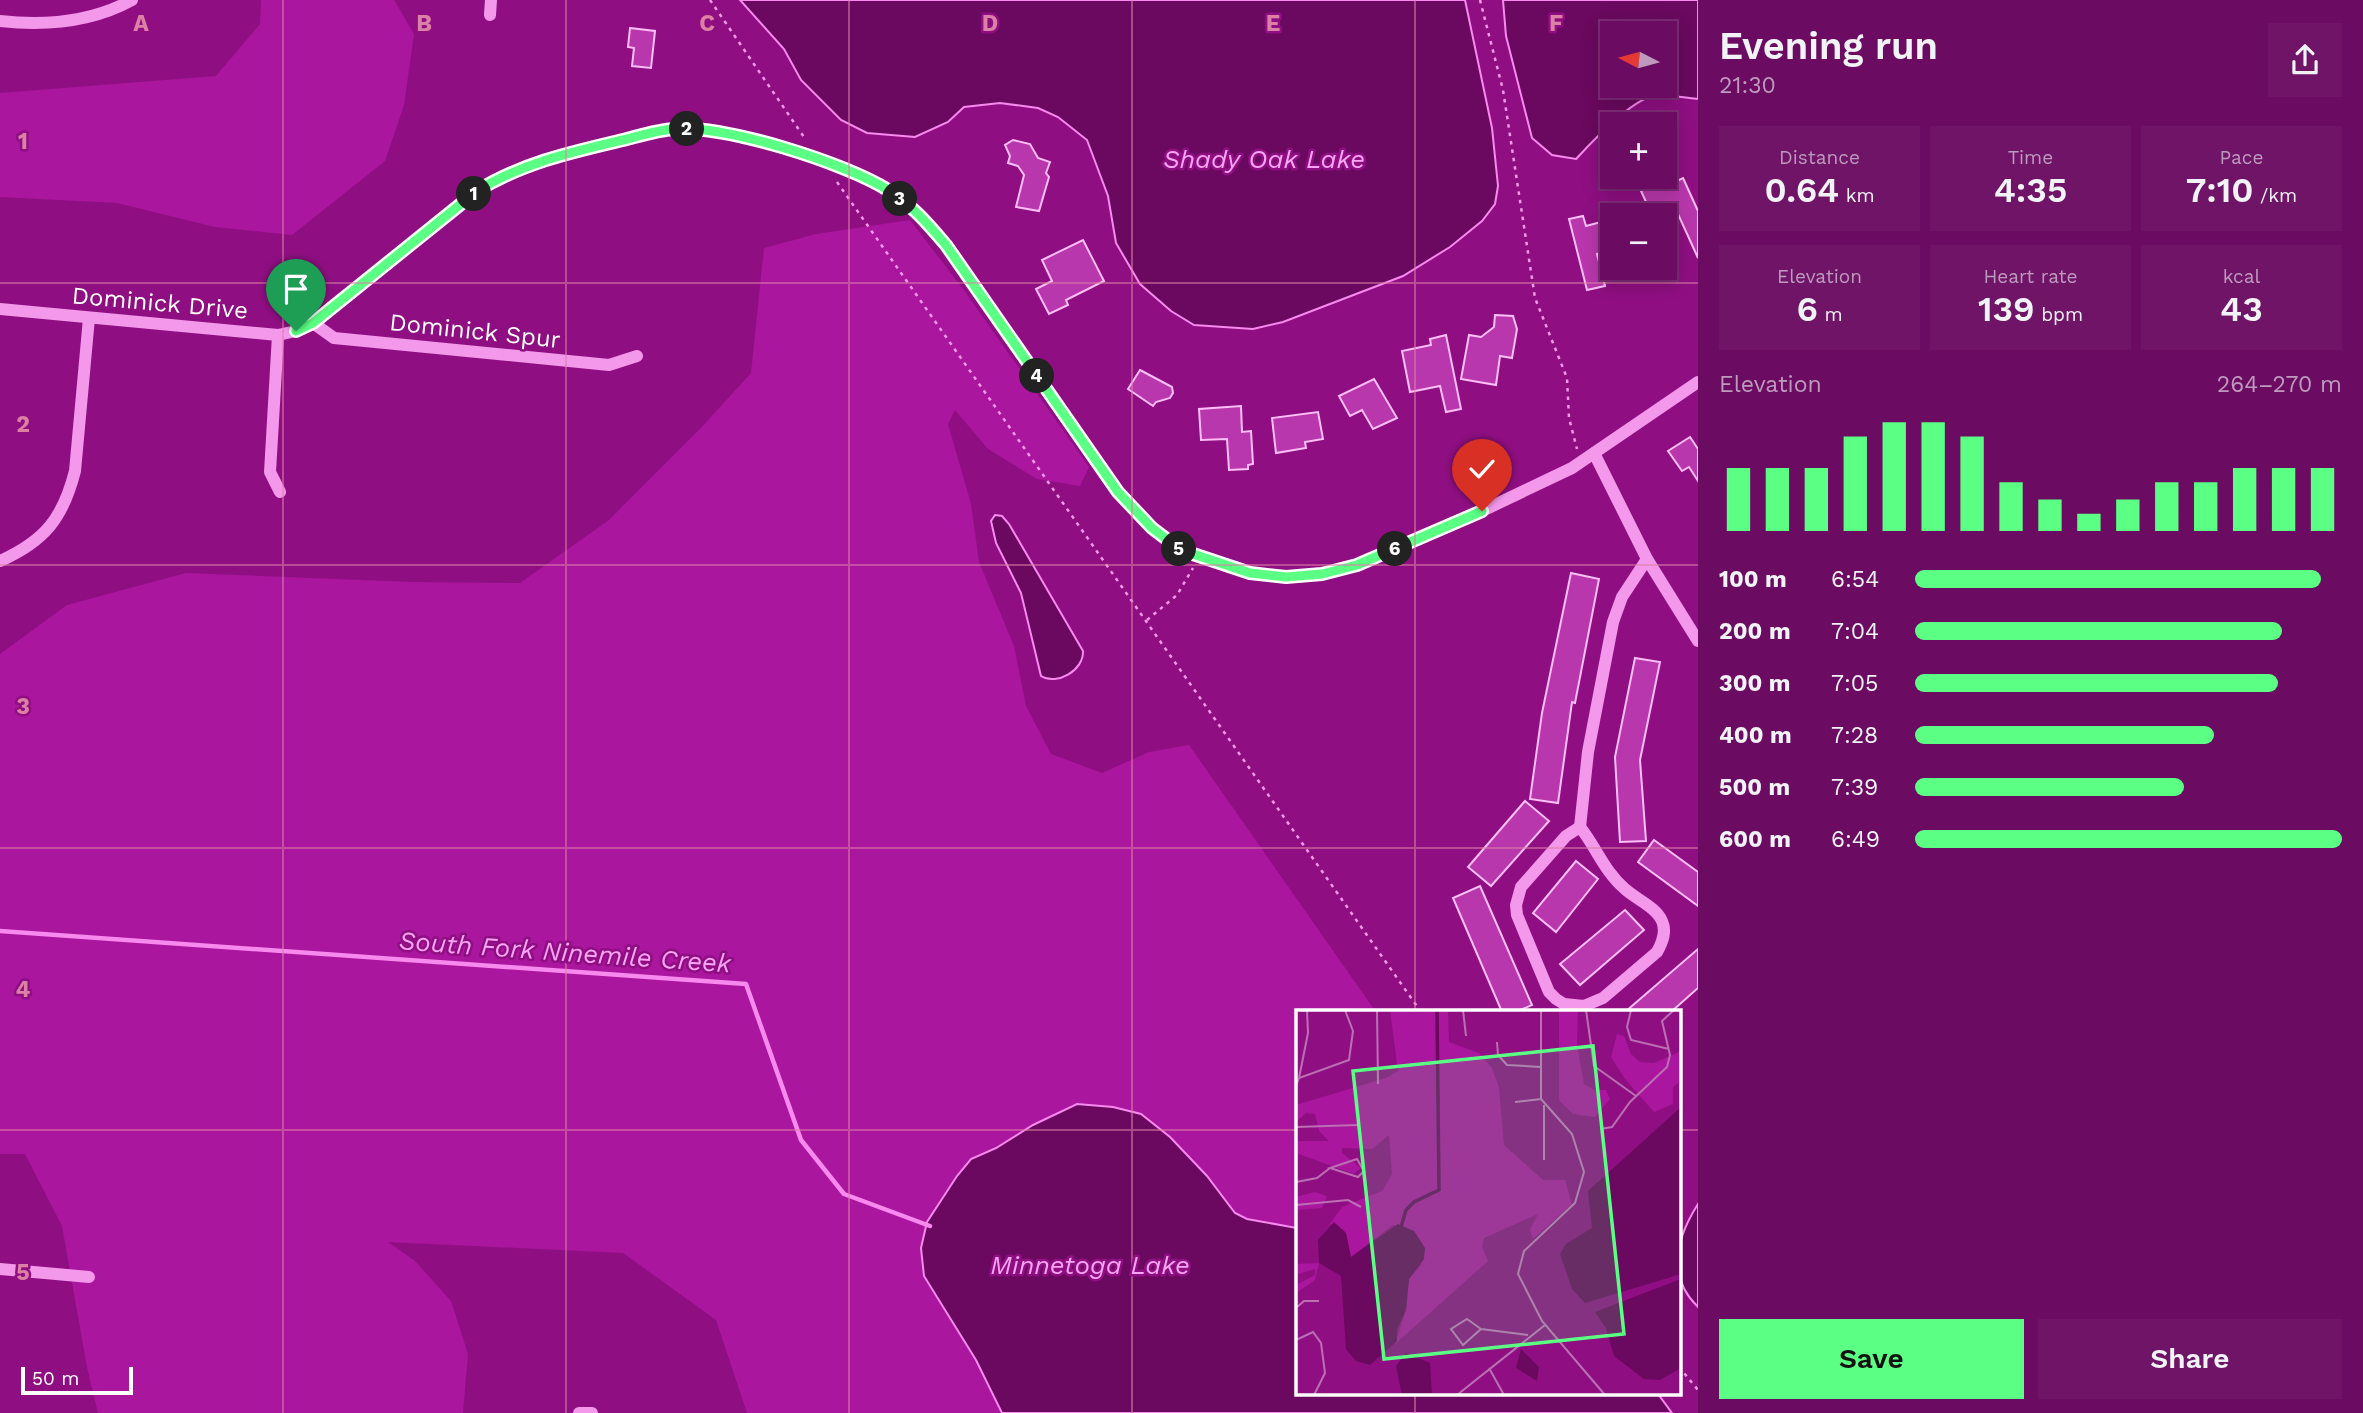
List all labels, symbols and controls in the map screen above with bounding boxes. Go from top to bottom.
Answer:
text: A [133,10,149,37]
text: B [416,10,432,37]
text: C [699,10,715,37]
text: D [982,10,998,37]
text: E [1266,10,1280,37]
text: F [1549,10,1563,37]
north arrow [1600,21,1676,98]
map controls [1600,21,1677,280]
button: share [2268,23,2342,97]
text: Evening run [1719,24,1938,68]
text: 21:30 [1719,72,1776,99]
pin: 2 [670,111,704,146]
button: + [1600,112,1677,189]
text: 2 [681,117,692,140]
text: 1 [18,128,28,155]
water label: Shady Oak Lake [1163,144,1365,174]
text: Distance [1779,146,1860,169]
text: Time [2008,146,2053,169]
text: Pace [2220,146,2263,169]
text: 0.64 [1764,169,1839,211]
text: 4:35 [1994,169,2067,211]
text: 7:10 [2186,169,2253,211]
pin: 1 [456,176,491,212]
text: 1 [469,182,478,205]
pin: 3 [883,182,918,216]
text: km [1839,184,1875,207]
text: /km [2253,184,2297,207]
text: 3 [894,187,905,210]
button: − [1600,203,1677,280]
pin [266,259,326,331]
text: Elevation [1777,265,1862,288]
text: Heart rate [1984,265,2077,288]
text: kcal [2223,265,2260,288]
icon: arrive [277,270,315,308]
street label: Dominick Drive [71,281,249,325]
text: 6 [1796,288,1818,330]
text: 139 [1978,288,2035,330]
text: 43 [2220,288,2263,330]
text: m [1818,303,1843,326]
text: bpm [2035,303,2083,326]
street label: Dominick Spur [388,308,562,354]
pin: 4 [1020,358,1054,394]
text: 4 [1030,364,1043,387]
text: Elevation [1719,371,1822,398]
text: 264–270 m [2217,371,2342,398]
text: 2 [16,411,30,438]
pin [1452,439,1512,511]
icon: check [1463,450,1501,488]
pin: 5 [1162,532,1196,566]
pin: 6 [1378,532,1412,566]
text: 5 [1173,537,1184,560]
text: 6 [1389,537,1400,560]
text: 100 m [1719,566,1787,593]
text: 6:54 [1831,566,1879,593]
text: 200 m [1719,618,1791,645]
text: 7:04 [1831,618,1879,645]
text: 300 m [1719,670,1790,697]
text: 7:05 [1831,670,1878,697]
text: 3 [16,693,30,720]
text: 400 m [1719,722,1792,749]
text: 7:28 [1831,722,1878,749]
text: 500 m [1719,774,1790,801]
text: 7:39 [1831,774,1878,801]
text: 600 m [1719,826,1791,853]
text: 6:49 [1831,826,1880,853]
water label: South Fork Ninemile Creek [398,925,733,979]
text: 4 [16,976,31,1003]
inset map [1296,1010,1680,1396]
water label: Minnetoga Lake [990,1250,1190,1280]
text: 5 [16,1259,30,1286]
button: Save [1719,1319,2024,1399]
button: Share [2038,1319,2342,1399]
scale bar [21,1364,133,1396]
text: 50 m [32,1367,79,1390]

